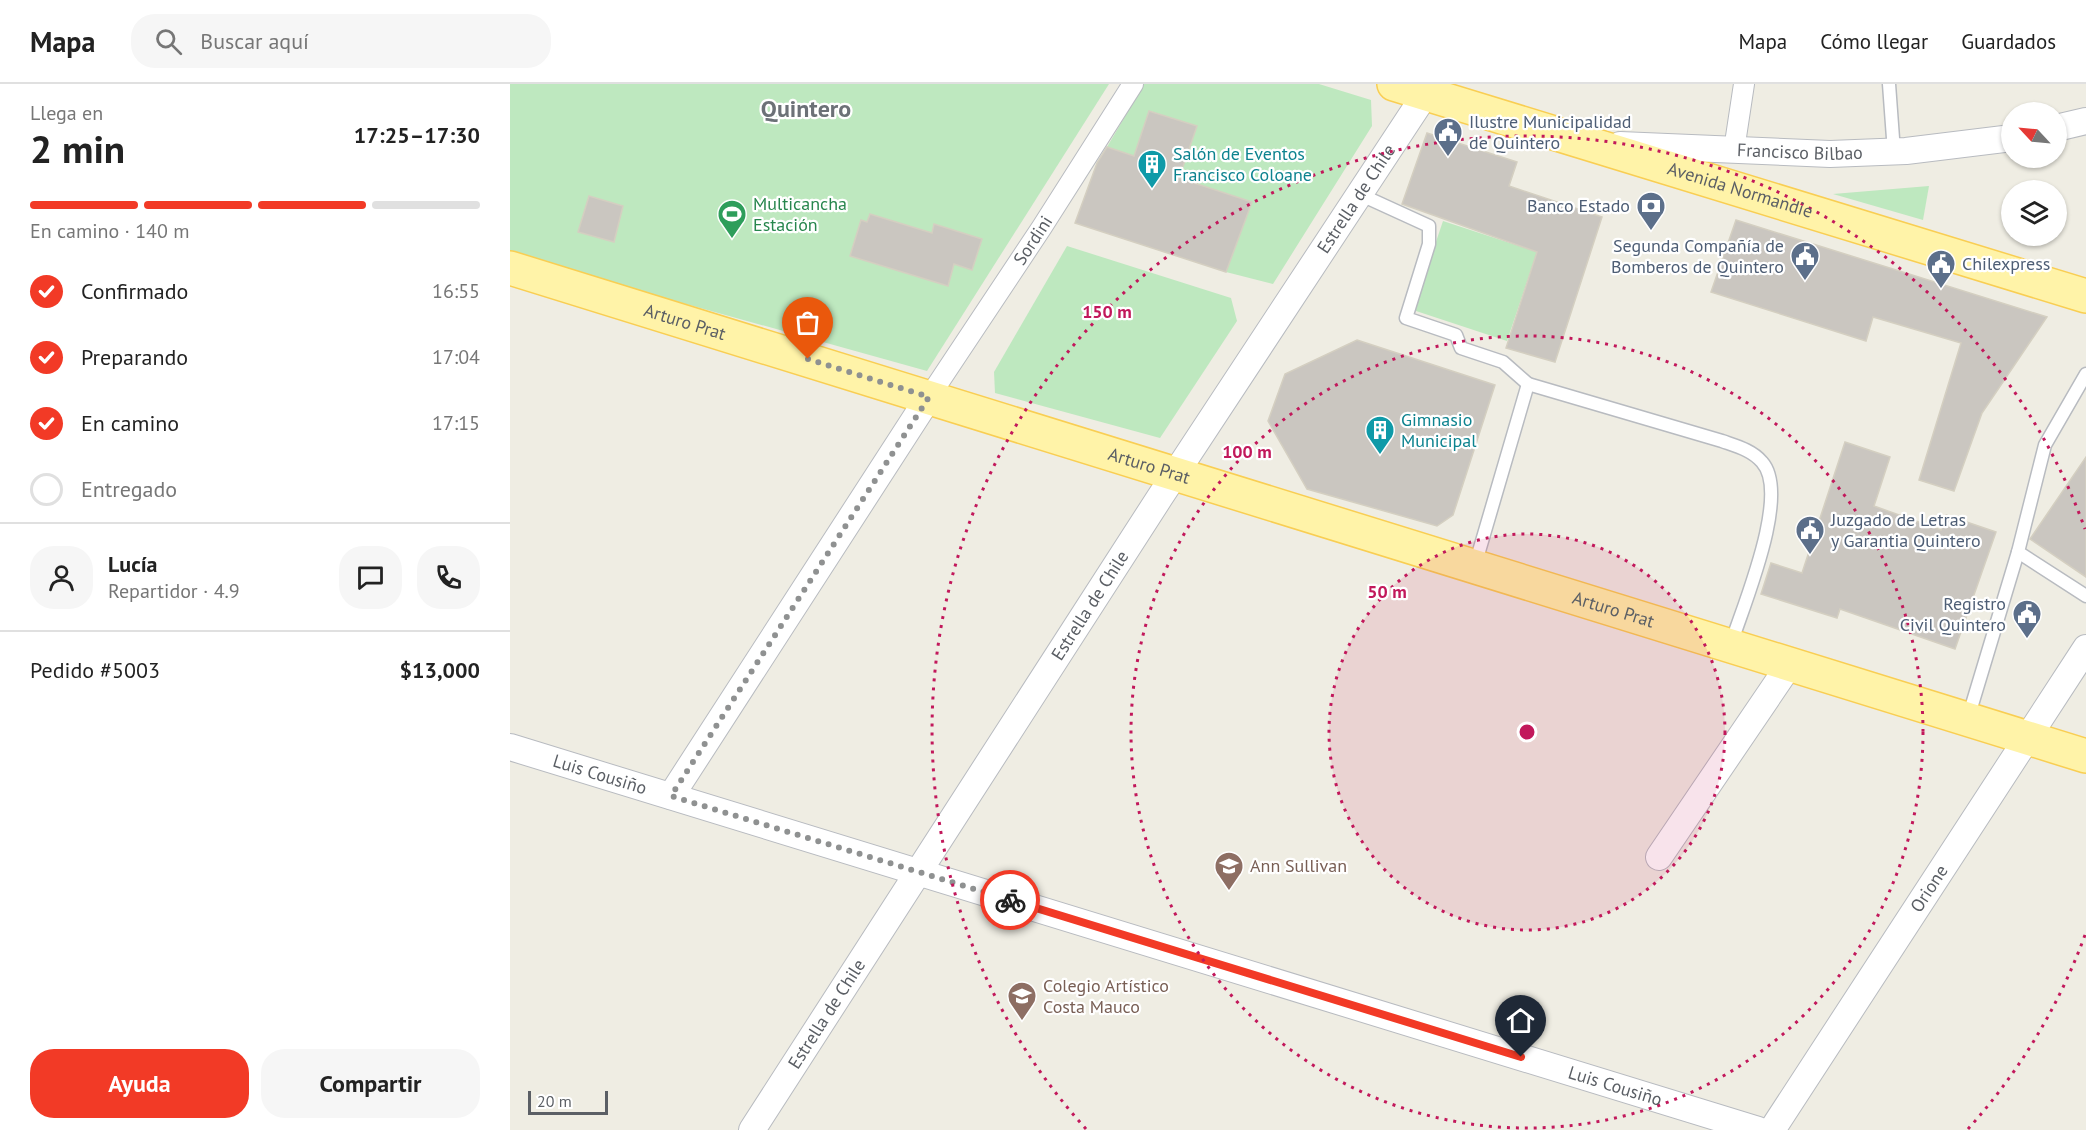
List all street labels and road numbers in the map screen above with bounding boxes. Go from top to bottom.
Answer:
street label: Francisco Bilbao [1736,138,1863,165]
street label: Estrella de Chile [1312,140,1400,258]
street label: Avenida Normandie [1665,156,1816,223]
street label: Sordini [1008,211,1057,269]
street label: Arturo Prat [641,298,729,345]
street label: Arturo Prat [1106,442,1193,489]
street label: Estrella de Chile [1046,546,1133,664]
street label: Arturo Prat [1570,586,1657,633]
street label: Luis Cousiño [550,749,650,799]
street label: Orione [1905,860,1953,916]
street label: Estrella de Chile [783,955,870,1073]
street label: Luis Cousiño [1566,1060,1665,1111]

